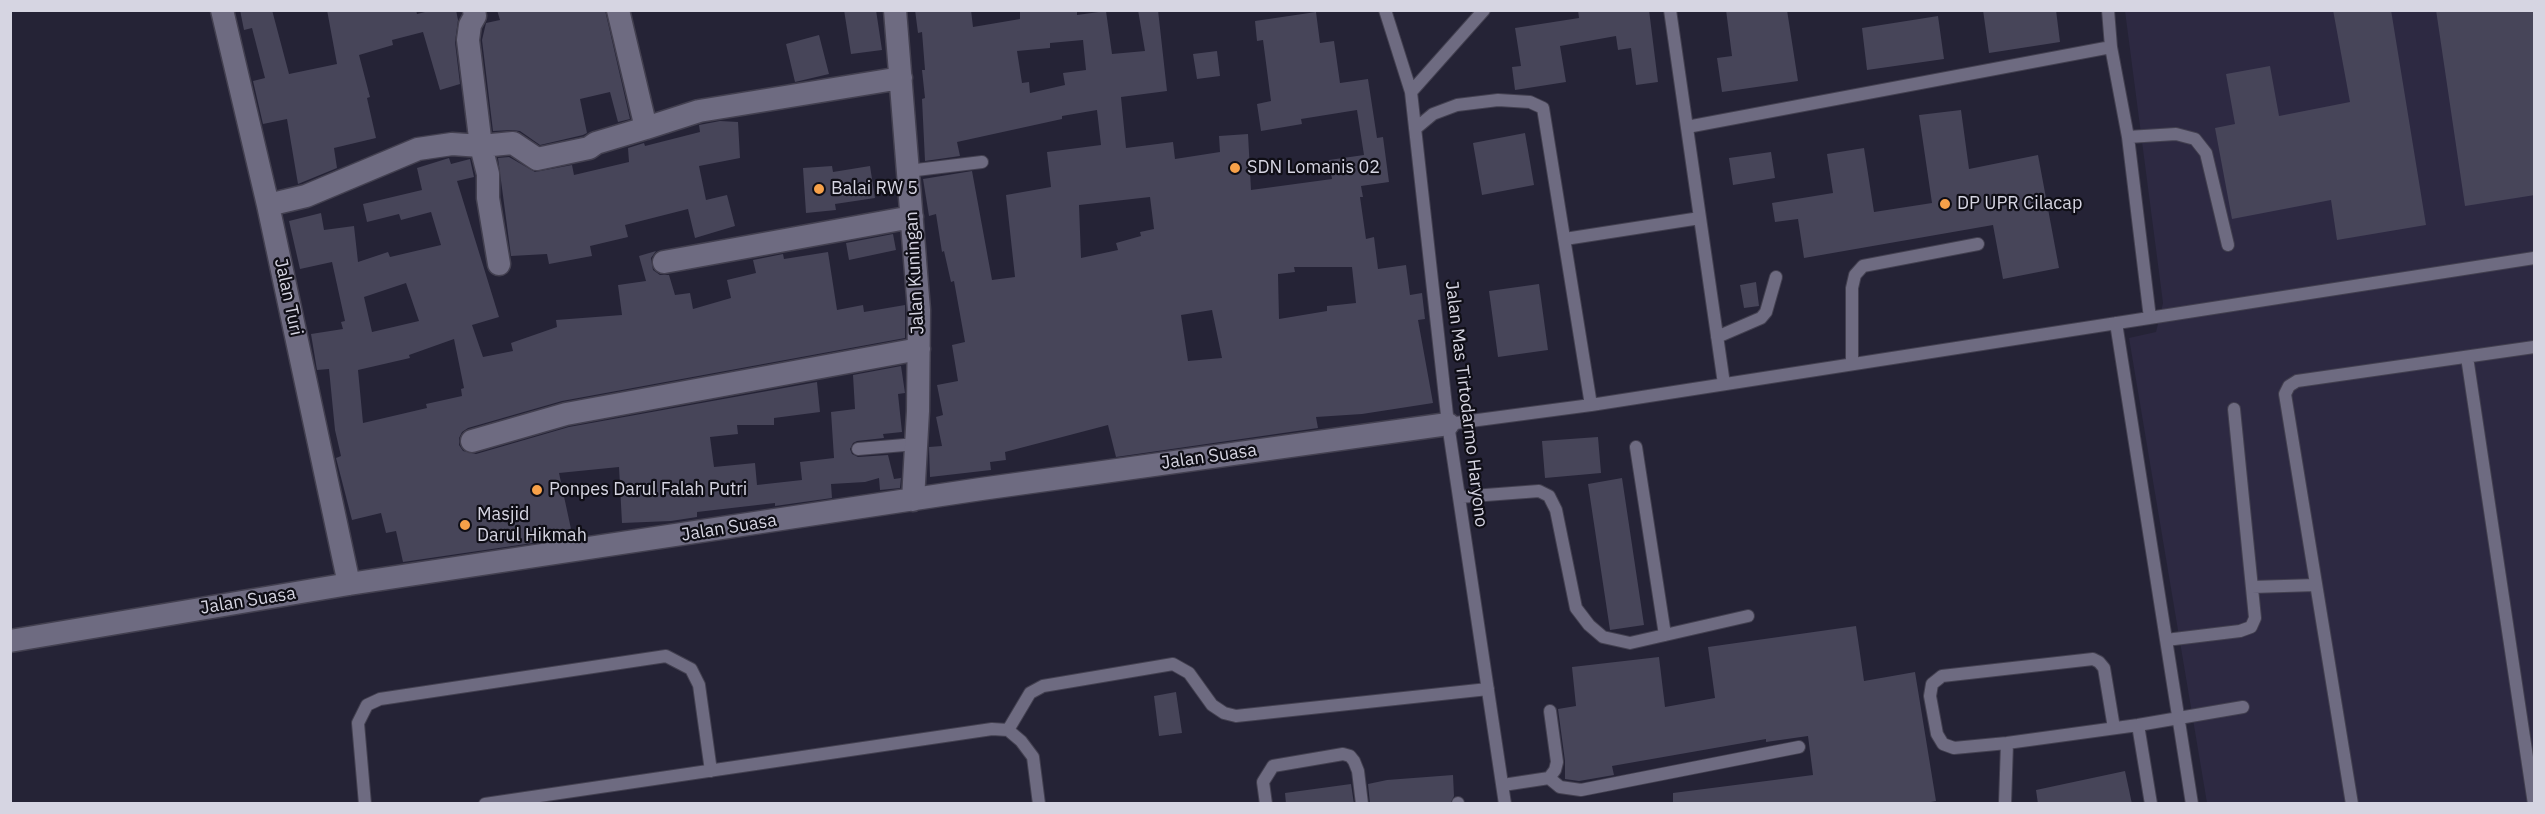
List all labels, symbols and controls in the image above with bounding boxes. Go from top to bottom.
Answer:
place label: SDN Lomanis 02 [1247,157,1380,179]
marker: SDN Lomanis 02 [1228,161,1242,175]
place label: Balai RW 5 [831,178,918,200]
marker: Balai RW 5 [812,182,826,196]
place label: DP UPR Cilacap [1957,193,2082,215]
marker: DP UPR Cilacap [1938,197,1952,211]
street label: Jalan Kuningan [901,211,929,335]
street label: Jalan Turi [269,256,307,338]
street label: Jalan Mas Tirtodarmo Haryono [1440,280,1492,528]
street label: Jalan Suasa [1160,440,1258,474]
place label: Ponpes Darul Falah Putri [549,479,747,501]
marker: Ponpes Darul Falah Putri [530,483,544,497]
place label: Masjid Darul Hikmah [477,504,587,546]
street label: Jalan Suasa [680,510,778,546]
marker: Masjid Darul Hikmah [458,518,472,532]
street label: Jalan Suasa [199,583,297,619]

